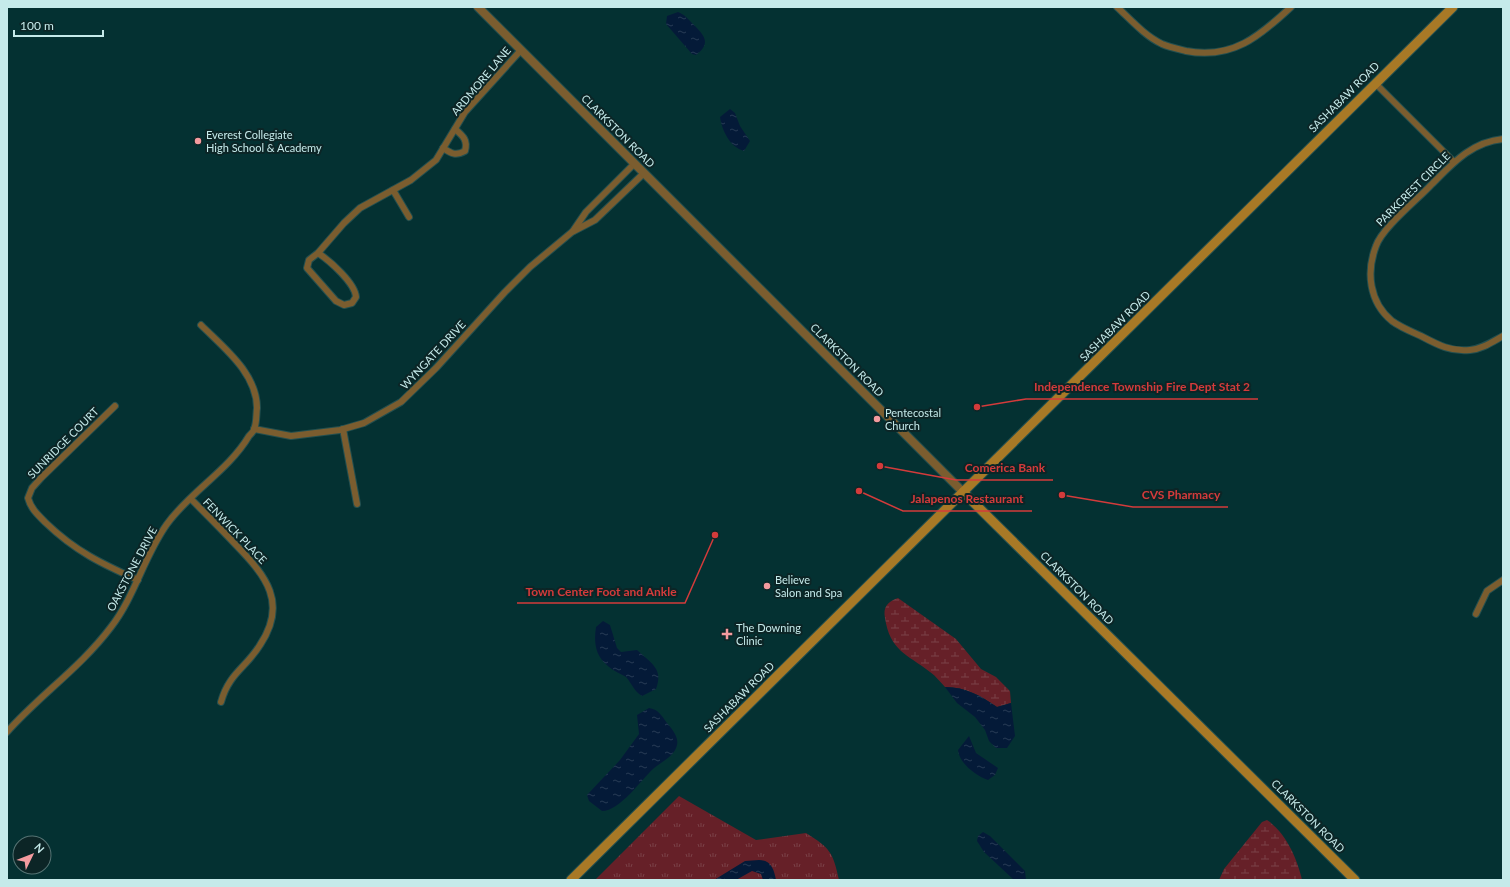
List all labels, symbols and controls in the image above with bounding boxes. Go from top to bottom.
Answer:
scale bar [14,12,103,38]
text: 100 m [20,18,54,33]
street label: ARDMORE LANE [448,44,513,118]
street label: SASHABAW ROAD [1306,59,1382,135]
street label: CLARKSTON ROAD [579,91,658,170]
place label: Everest Collegiate High School & Academy [206,128,322,154]
marker: Everest Collegiate High School & Academy [193,136,203,146]
street label: PARKCREST CIRCLE [1373,149,1452,228]
street label: SASHABAW ROAD [1077,288,1153,364]
street label: WYNGATE DRIVE [397,318,468,392]
street label: CLARKSTON ROAD [808,320,887,399]
callout: Independence Township Fire Dept Stat 2 [1026,375,1258,399]
text: Independence Township Fire Dept Stat 2 [1034,379,1250,394]
street label: SUNRIDGE COURT [24,404,101,481]
place label: Pentecostal Church [885,406,941,432]
marker: Pentecostal Church [872,414,882,424]
callout: Comerica Bank [956,456,1053,480]
text: Comerica Bank [965,460,1046,475]
callout: CVS Pharmacy [1133,483,1228,507]
callout: Jalapenos Restaurant [903,487,1032,511]
text: CVS Pharmacy [1142,487,1221,502]
text: Jalapenos Restaurant [910,491,1024,506]
street label: FENWICK PLACE [201,495,270,566]
street label: OAKSTONE DRIVE [104,524,159,613]
street label: CLARKSTON ROAD [1038,548,1117,627]
place label: Believe Salon and Spa [775,573,842,599]
callout: Town Center Foot and Ankle [517,579,685,603]
marker: Believe Salon and Spa [762,581,772,591]
text: Town Center Foot and Ankle [525,584,677,599]
place label: The Downing Clinic [736,621,801,647]
marker: The Downing Clinic [721,628,733,640]
street label: SASHABAW ROAD [701,659,777,735]
street label: CLARKSTON ROAD [1269,776,1348,855]
north arrow [12,835,52,875]
text: N [32,840,47,855]

